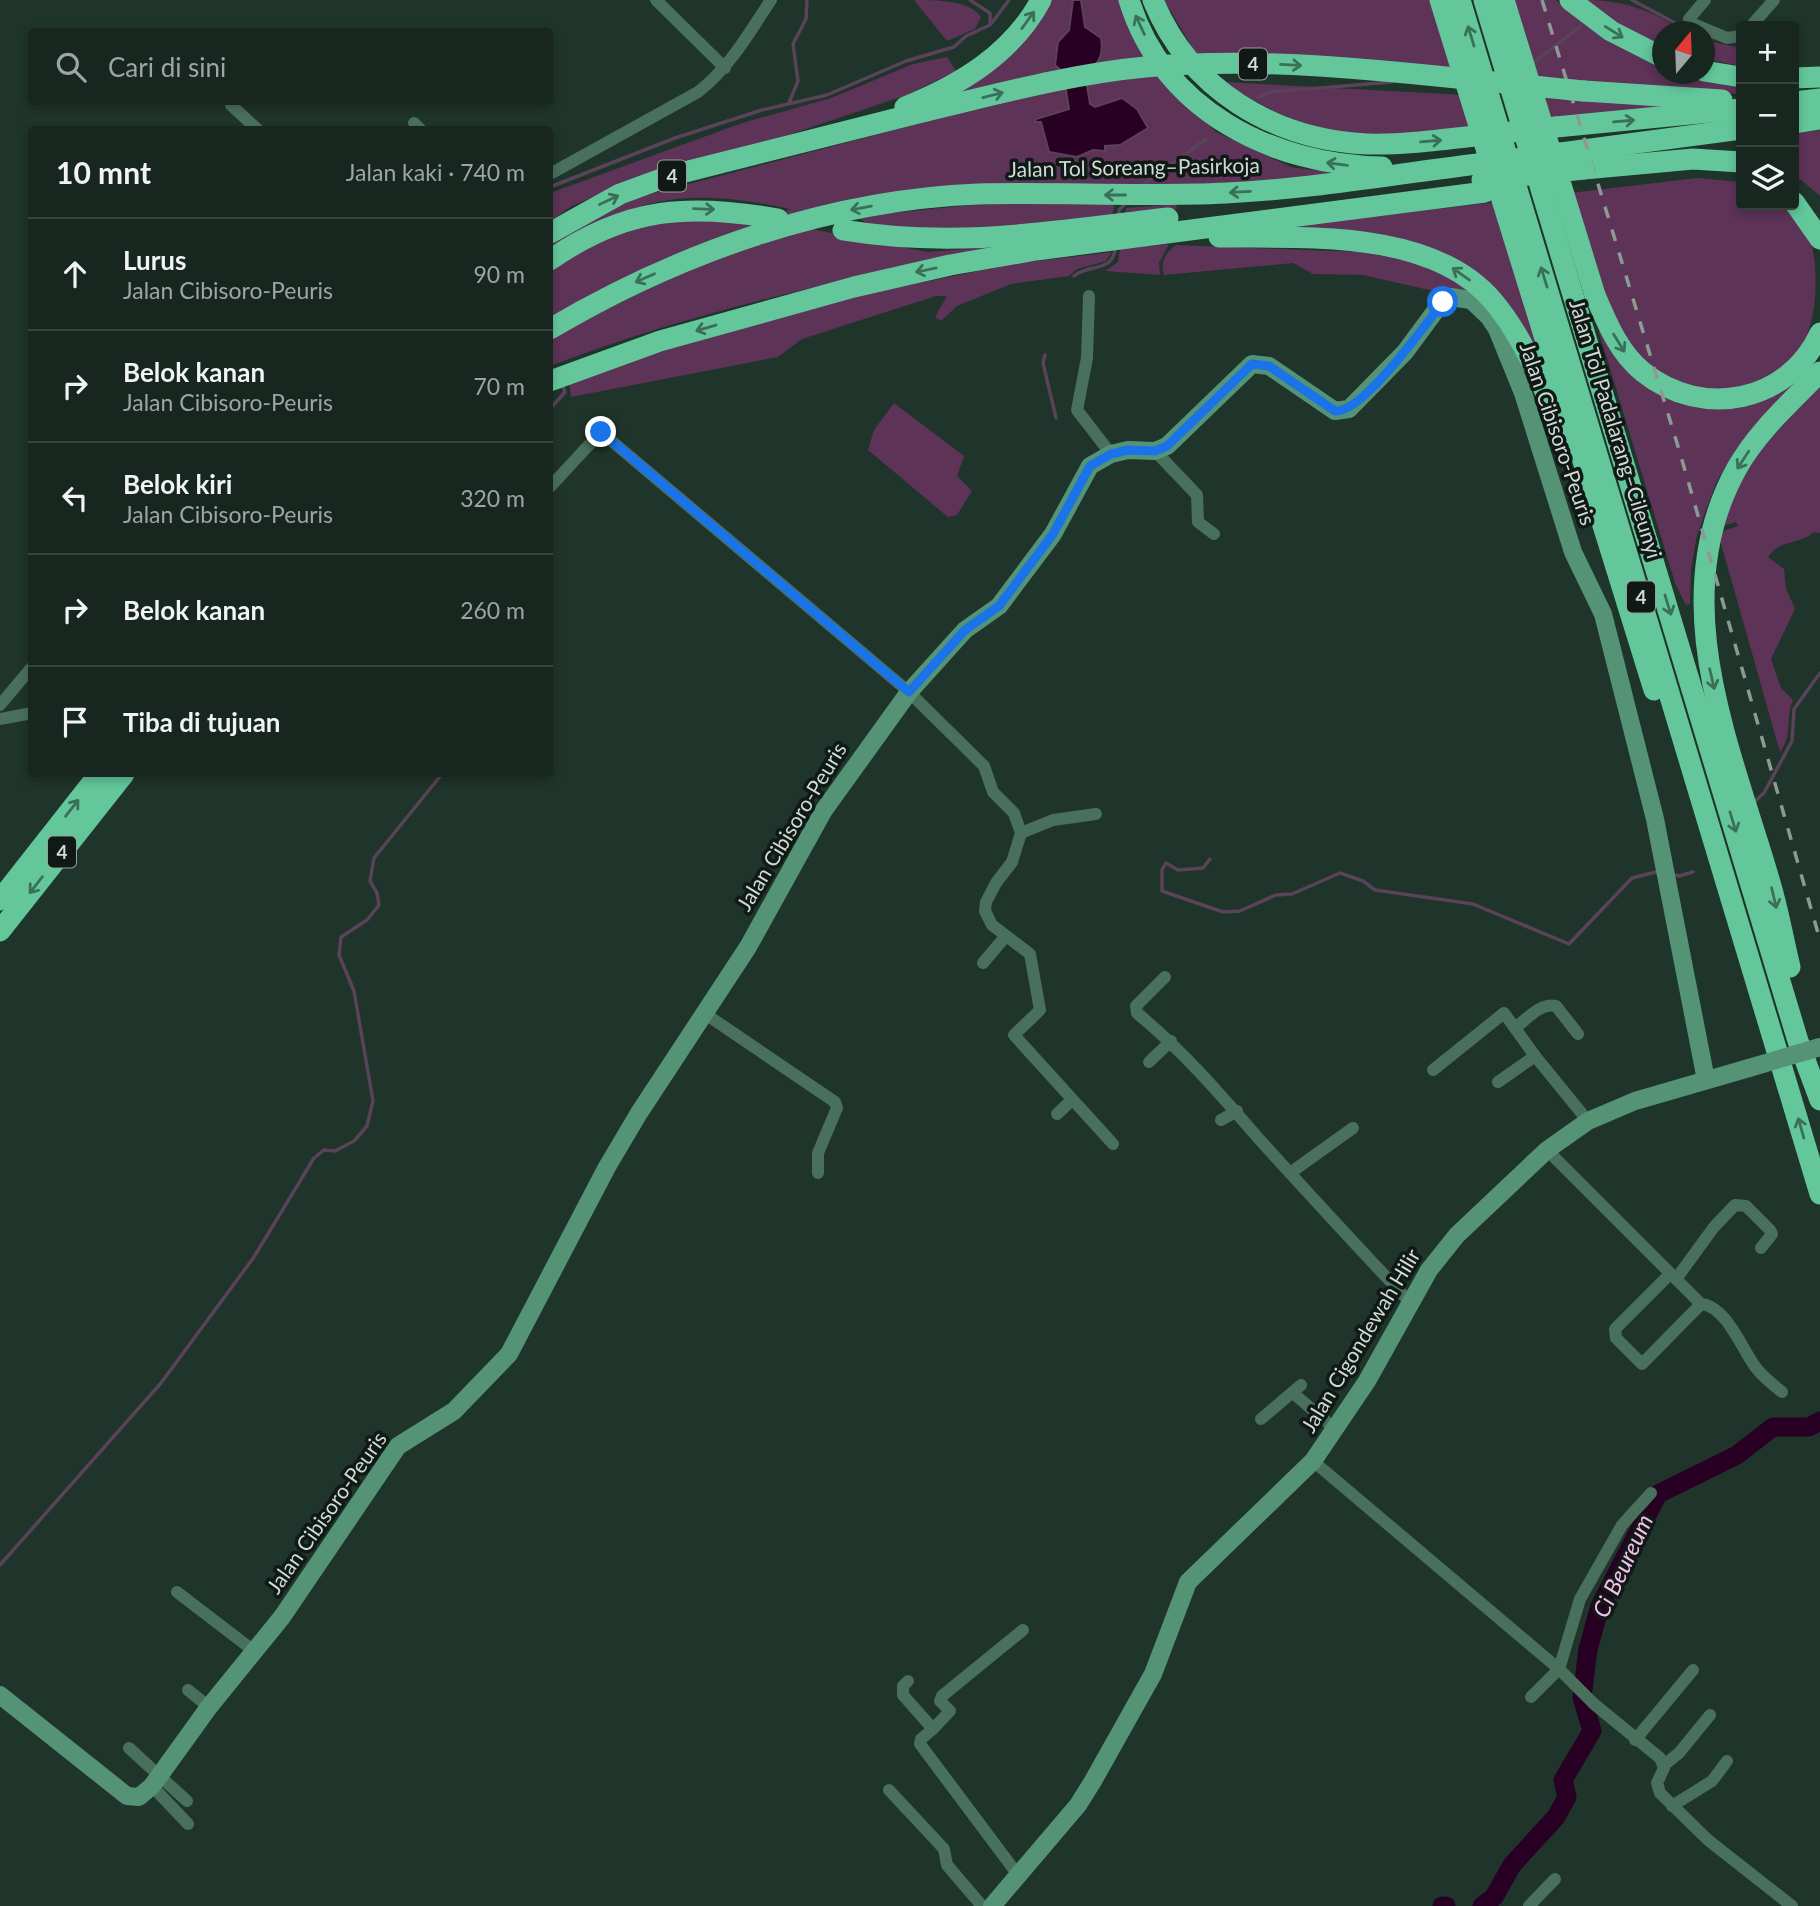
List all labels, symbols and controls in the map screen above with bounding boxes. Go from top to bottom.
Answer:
one-way arrow [1021,11,1036,30]
one-way arrow [1132,15,1146,36]
north arrow [1652,21,1715,84]
map controls [1736,21,1799,210]
button: + [1736,21,1799,84]
one-way arrow [1464,25,1477,47]
one-way arrow [1604,25,1624,39]
search box [28,28,553,105]
icon: search [52,48,90,86]
road number: 4 [1239,48,1267,80]
text: Cari di sini [108,51,226,83]
one-way arrow [1279,59,1302,72]
button: − [1736,84,1799,147]
one-way arrow [981,88,1004,101]
one-way arrow [1612,114,1634,127]
one-way arrow [1419,134,1442,147]
button: layers [1736,147,1799,210]
street label: Jalan Tol Soreang–Pasirkoja [1008,152,1260,181]
text: 10 mnt [56,154,151,190]
one-way arrow [1326,157,1349,170]
text: Jalan kaki · 740 m [346,158,525,186]
road number: 4 [658,160,686,192]
one-way arrow [1229,186,1252,199]
one-way arrow [1103,188,1126,202]
one-way arrow [598,192,619,206]
one-way arrow [850,202,873,215]
one-way arrow [692,203,715,216]
text: Lurus [123,244,186,276]
icon: ahead [56,255,94,293]
text: 90 m [474,260,525,288]
one-way arrow [915,263,938,277]
one-way arrow [1452,267,1471,281]
one-way arrow [1536,267,1549,289]
one-way arrow [635,272,656,285]
text: Jalan Cibisoro-Peuris [123,276,333,304]
route start [1427,286,1458,317]
street label: Jalan Tol Padalarang–Cileunyi [1565,296,1668,561]
one-way arrow [695,322,718,335]
one-way arrow [1612,332,1626,352]
street label: Jalan Cibisoro-Peuris [1515,339,1601,528]
text: Belok kanan [123,356,265,388]
icon: right [56,367,94,405]
text: 70 m [474,372,525,400]
text: Jalan Cibisoro-Peuris [123,388,333,416]
route end [585,416,616,447]
one-way arrow [1735,450,1750,469]
text: Belok kiri [123,468,232,500]
icon: left [56,479,94,517]
text: 320 m [460,484,525,512]
text: Jalan Cibisoro-Peuris [123,500,333,528]
road number: 4 [1627,582,1655,612]
icon: right [56,591,94,629]
one-way arrow [1662,593,1675,615]
text: Belok kanan [123,594,265,626]
text: 260 m [460,596,525,624]
one-way arrow [1706,667,1719,690]
icon: arrive [56,703,94,741]
text: Tiba di tujuan [123,706,281,738]
street label: Jalan Cibisoro-Peuris [731,738,851,915]
one-way arrow [65,799,80,818]
one-way arrow [1727,811,1740,833]
road number: 4 [48,836,76,867]
one-way arrow [29,875,44,893]
one-way arrow [1767,886,1781,909]
one-way arrow [1794,1118,1807,1140]
street label: Jalan Cigondewah Hilir [1295,1243,1425,1437]
street label: Jalan Cibisoro-Peuris [261,1426,391,1598]
water label: Ci Beureum [1586,1510,1658,1622]

